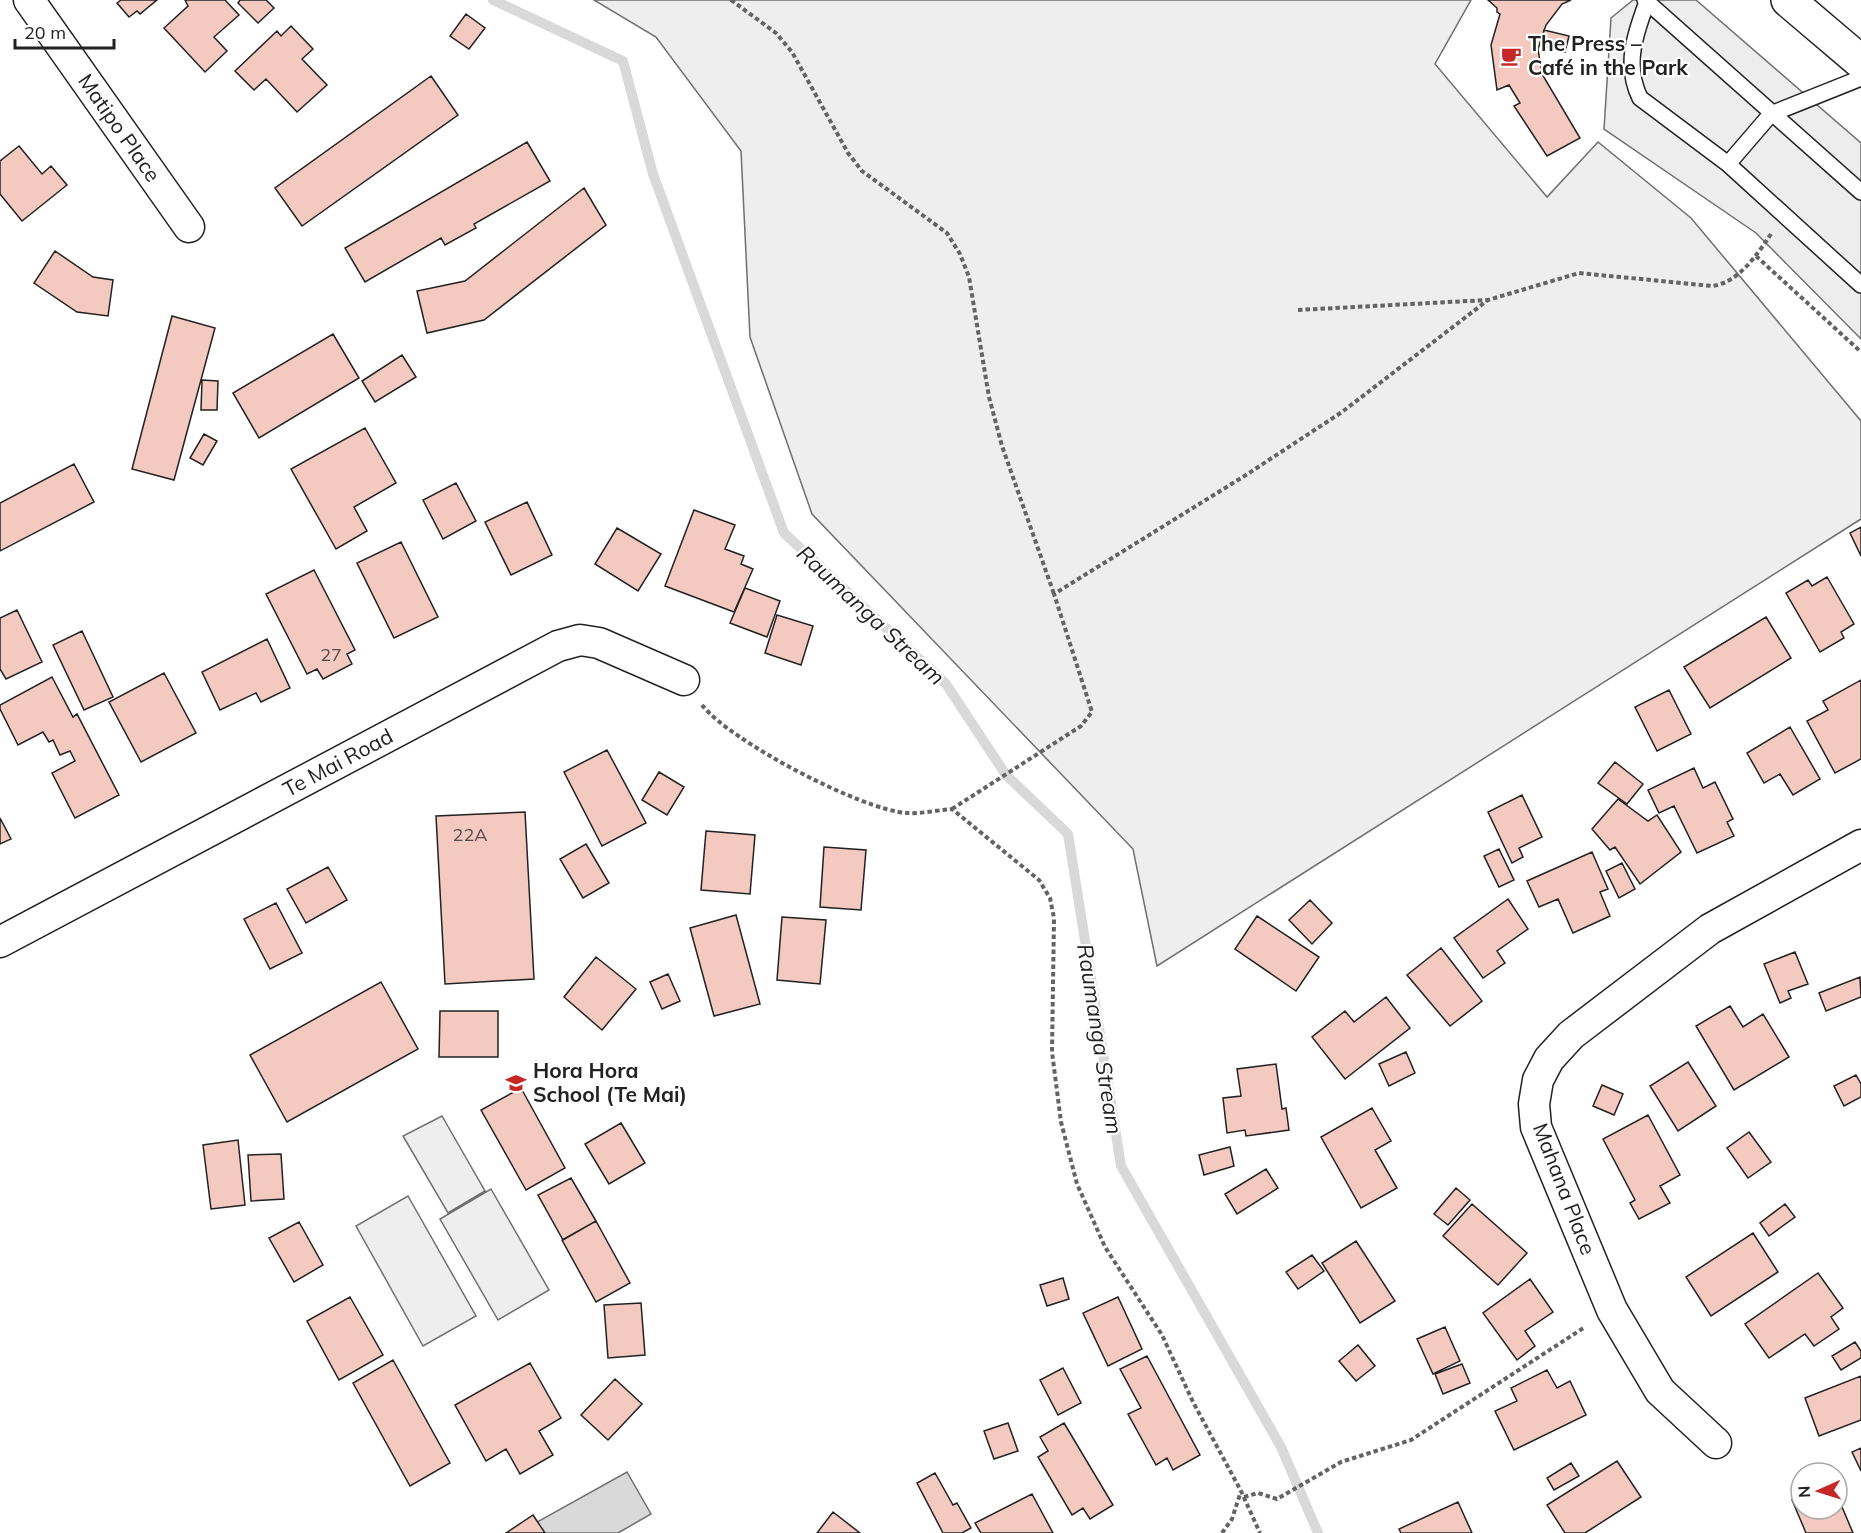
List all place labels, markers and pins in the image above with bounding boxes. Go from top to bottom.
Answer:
place label: The Press – Café in the Park [1528,30,1688,80]
cafe icon: The Press – Café in the Park [1499,44,1523,68]
place label: Hora Hora School (Te Mai) [533,1057,687,1107]
school or university icon: Hora Hora School (Te Mai) [504,1071,528,1095]

